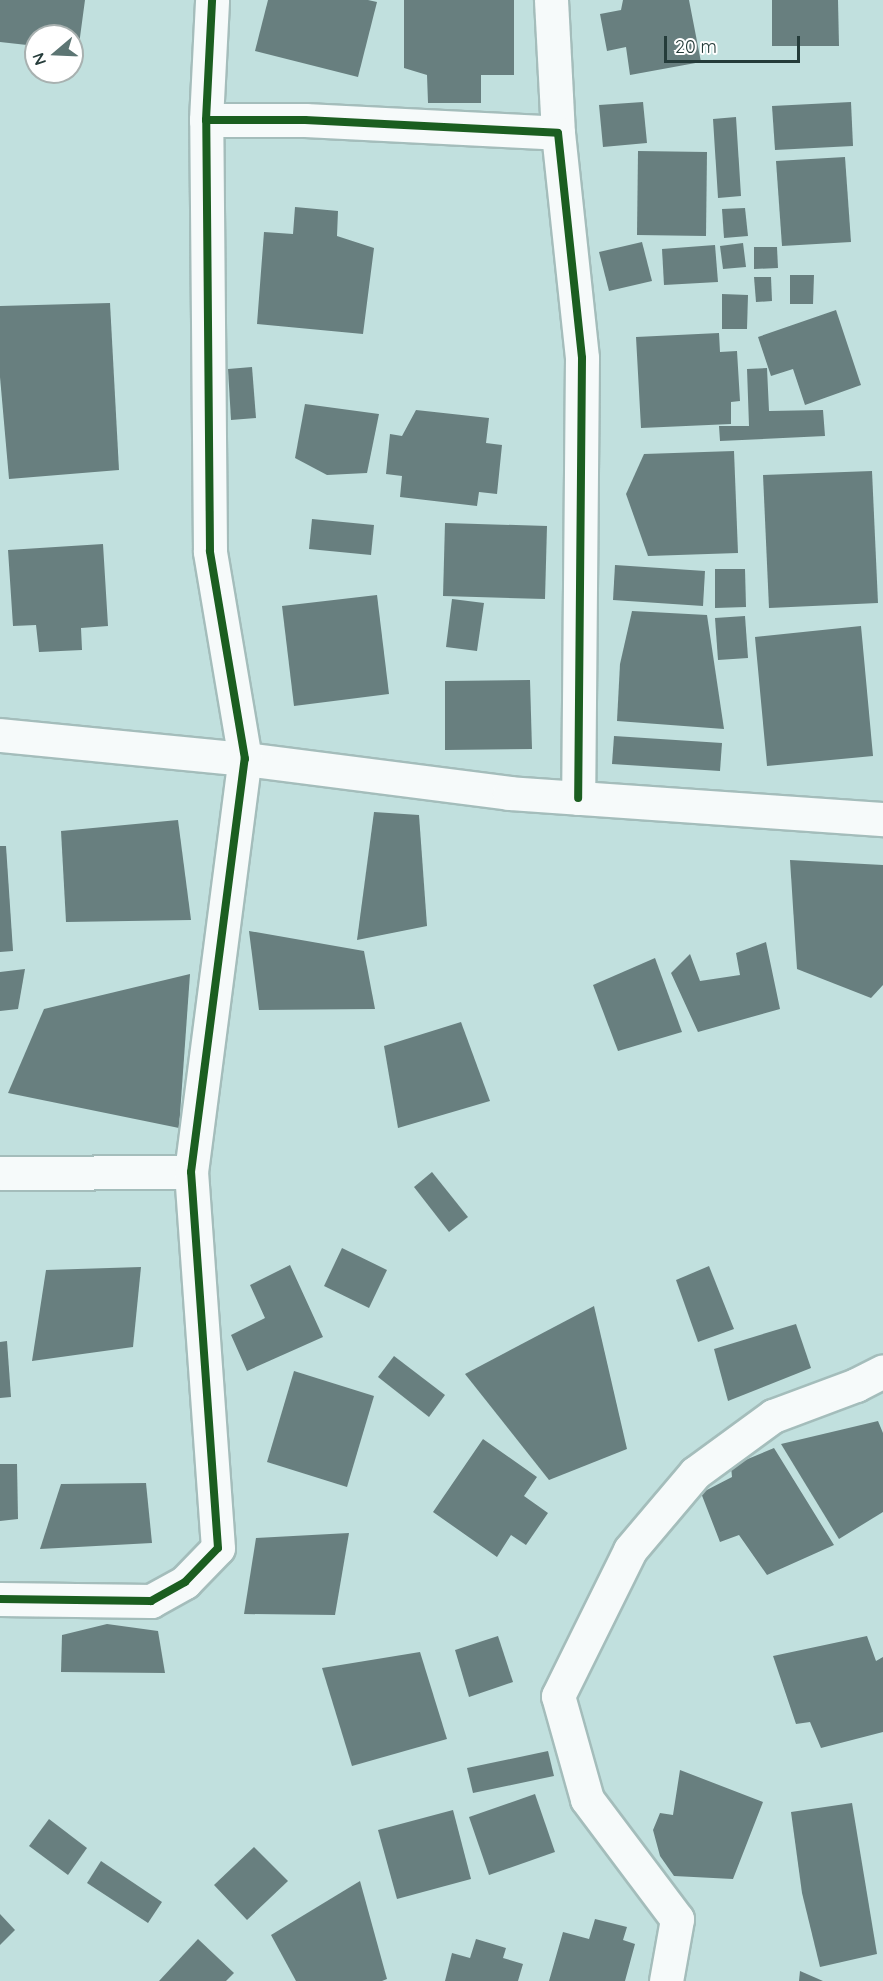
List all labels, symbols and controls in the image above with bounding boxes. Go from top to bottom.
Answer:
north arrow [24,24,84,84]
scale bar [667,24,804,62]
text: 20 m [675,35,717,58]
text: N [28,50,50,68]

